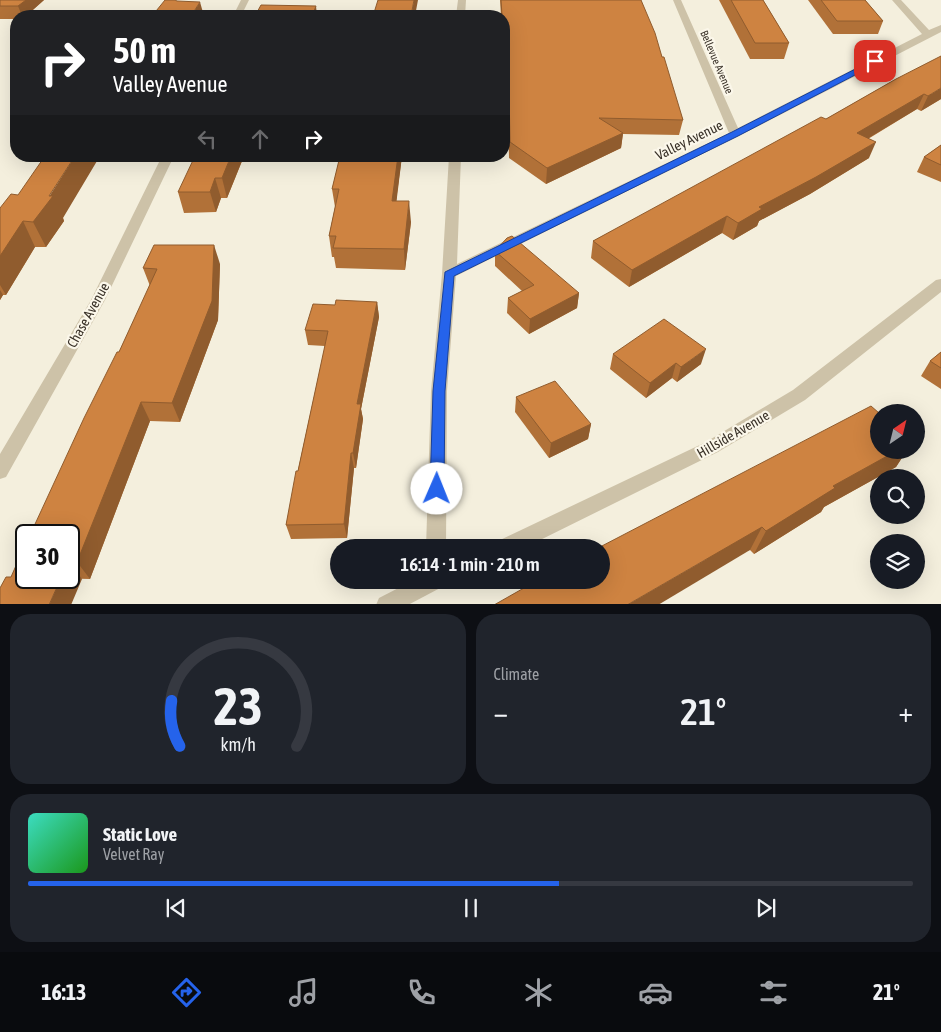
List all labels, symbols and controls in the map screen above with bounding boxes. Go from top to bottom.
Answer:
street label: Bellevue Avenue [698,29,736,95]
icon: right [30,30,95,95]
text: 50 m [113,30,176,70]
pin [854,40,896,82]
icon: arrive [861,47,889,75]
text: Valley Avenue [113,71,228,97]
street label: Valley Avenue [653,117,725,163]
icon: left [193,125,221,153]
icon: ahead [246,125,274,153]
icon: right [299,125,327,153]
street label: Chase Avenue [64,280,112,350]
north arrow [870,404,925,459]
map controls [870,404,925,589]
street label: Hillside Avenue [694,407,772,461]
position arrow [410,462,462,514]
button: search [870,469,925,524]
speed limit sign: 30 [15,524,80,589]
button: layers [870,534,925,589]
text: 16:14 · 1 min · 210 m [400,553,540,575]
text: Climate [494,665,539,683]
text: 23 [213,676,262,736]
text: 21° [680,690,726,733]
text: − [494,696,508,728]
text: + [898,696,913,728]
text: km/h [220,734,255,755]
text: Static Love [103,823,177,845]
text: Velvet Ray [103,845,164,863]
icon: previous [162,894,190,922]
icon: pause [457,894,485,922]
icon: next [752,894,780,922]
icon: directions [169,975,204,1010]
icon: music [286,975,321,1010]
icon: phone [404,975,439,1010]
icon: climate [521,975,556,1010]
icon: car [638,975,673,1010]
icon: filters [756,975,791,1010]
text: 16:13 [41,979,86,1005]
text: 21° [873,979,900,1005]

